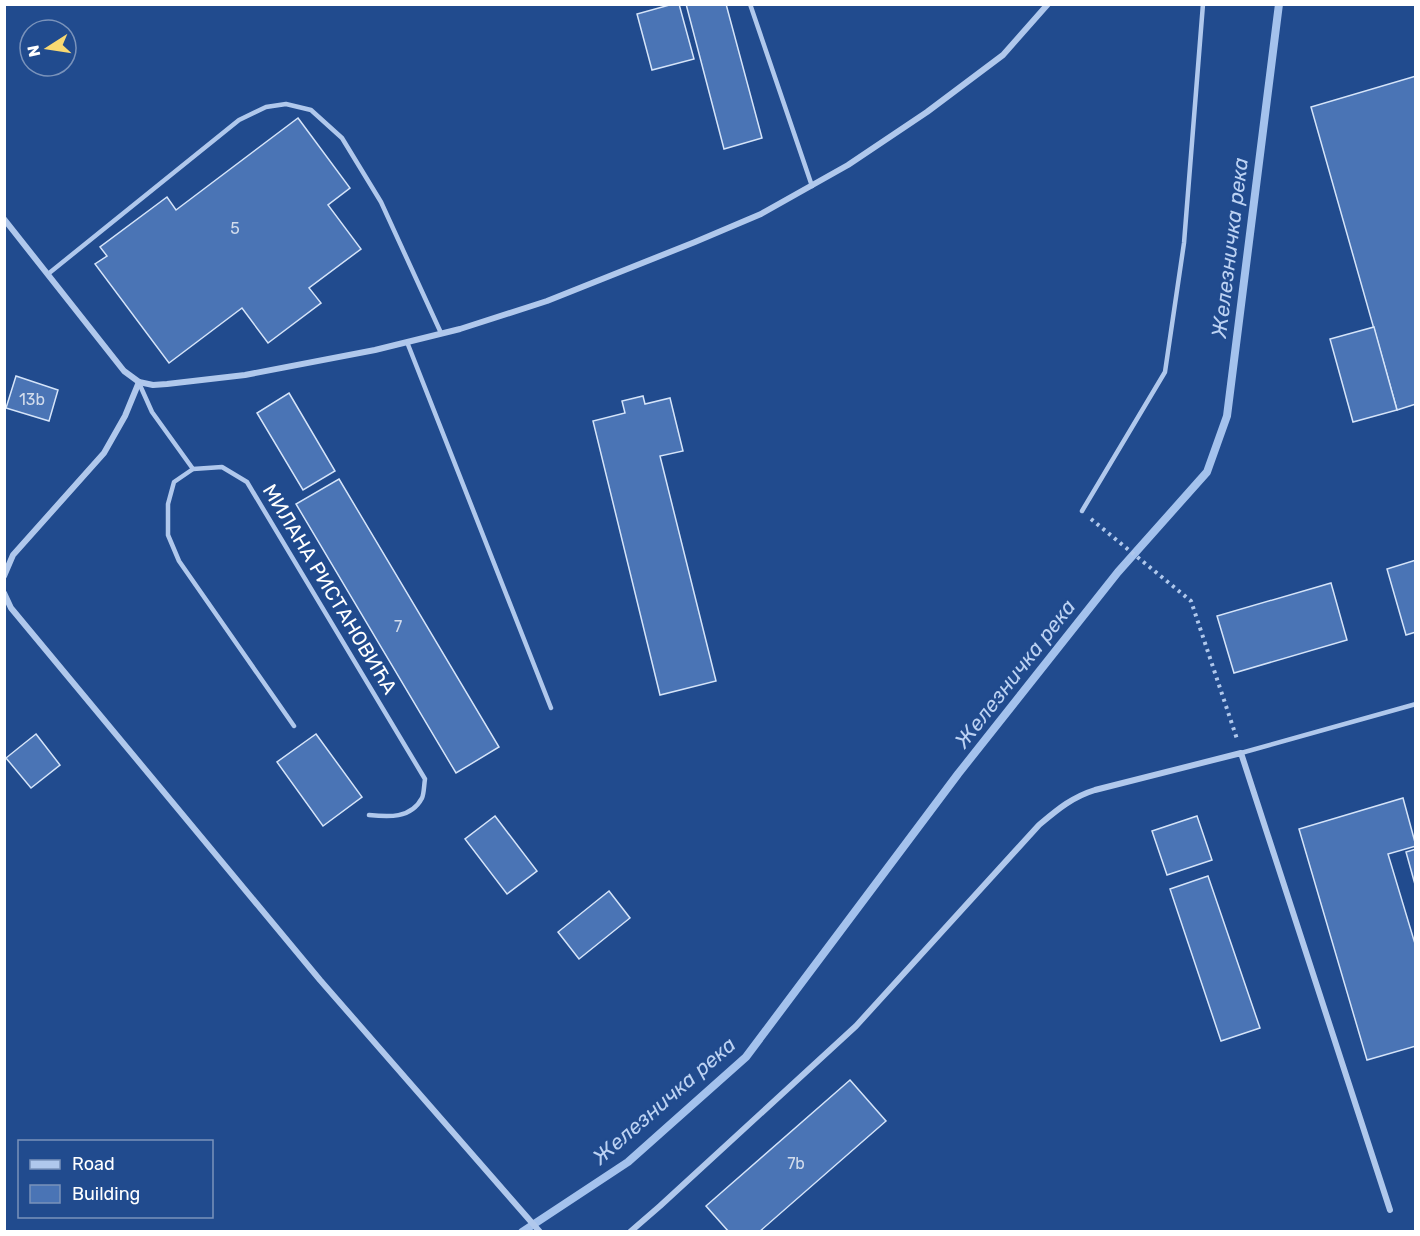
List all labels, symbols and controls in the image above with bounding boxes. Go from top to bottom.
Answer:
north arrow [18,18,78,78]
text: N [23,43,44,59]
water label: Железничка река [1206,156,1253,340]
house number: 5 [230,219,240,238]
house number: 13b [19,390,45,409]
street label: МИЛАНА РИСТАНОВИЋА [258,480,402,698]
water label: Железничка река [949,594,1081,753]
house number: 7 [394,617,402,636]
water label: Железничка река [587,1031,741,1170]
legend [18,1140,213,1218]
text: Road [72,1153,115,1175]
house number: 7b [787,1154,805,1173]
text: Building [72,1183,140,1205]

